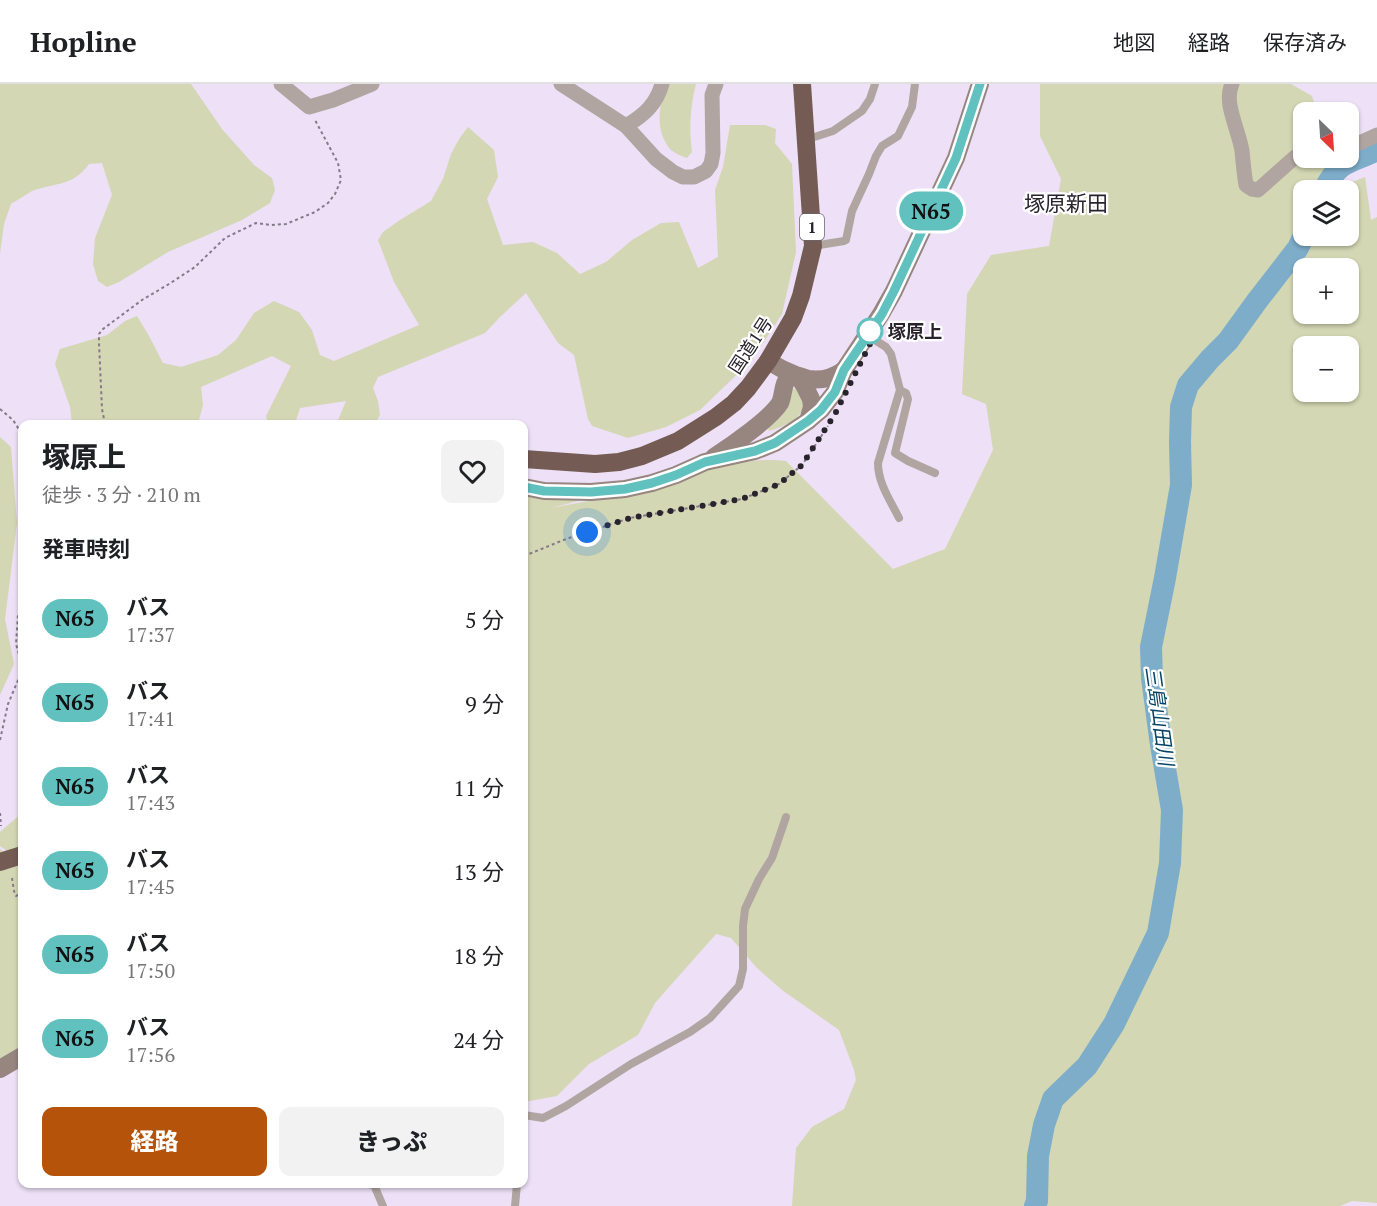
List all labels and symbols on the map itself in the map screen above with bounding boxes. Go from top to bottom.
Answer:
north arrow [1293,102,1359,168]
district label: 塚原新田 [1024,189,1108,217]
line badge: N65 [896,192,966,230]
road number: 1 [800,214,824,240]
street label: 国道1号 [723,312,777,378]
marker: 塚原上 [857,318,883,344]
place label: 塚原上 [888,319,942,343]
your location [572,517,602,547]
water label: 三島山田川 [1140,665,1181,769]

